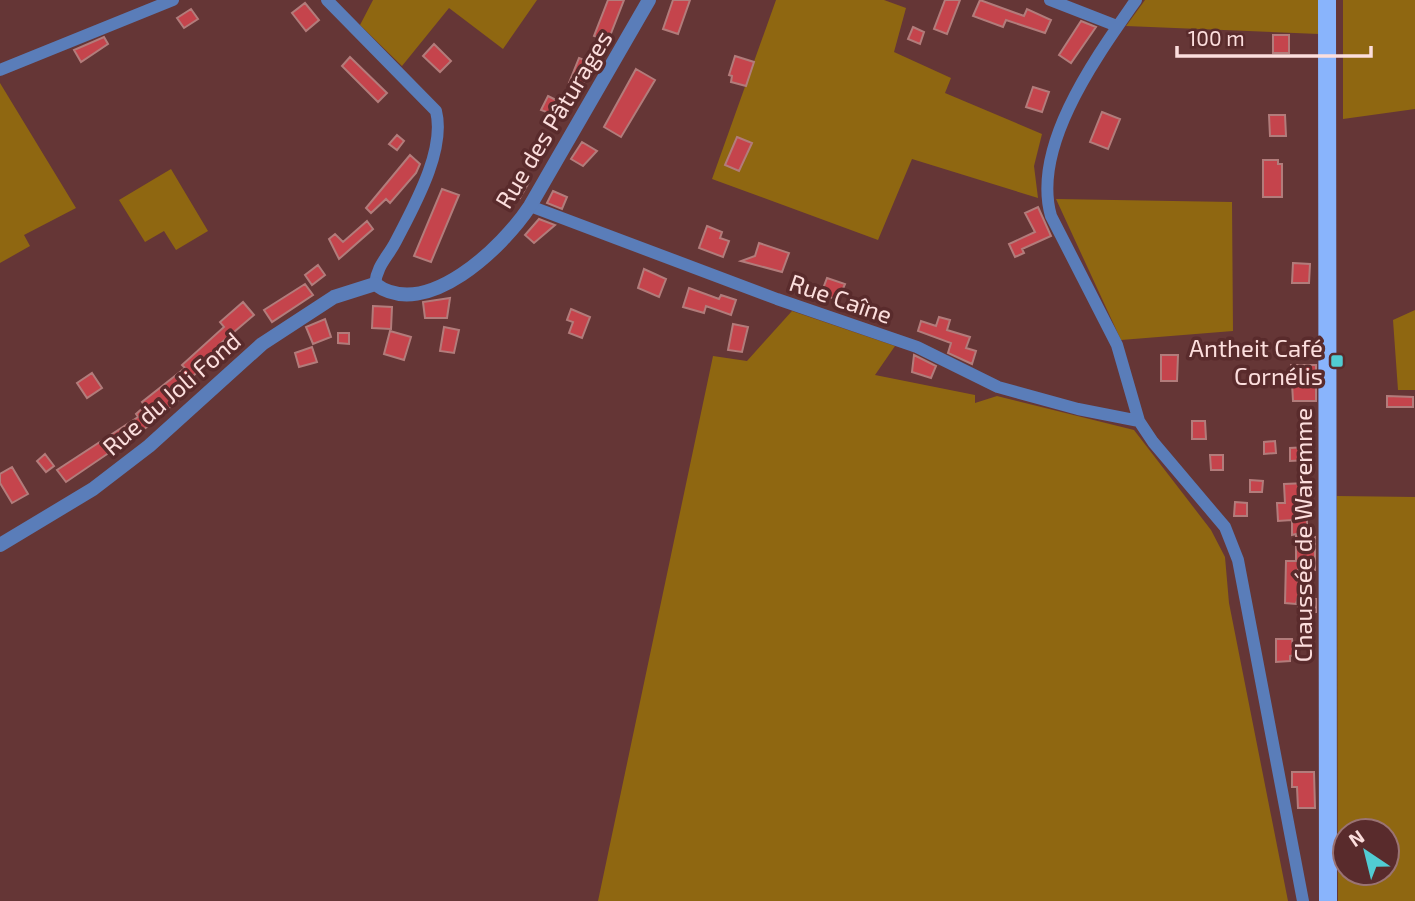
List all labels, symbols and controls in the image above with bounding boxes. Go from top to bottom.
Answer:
scale bar [1177,14,1371,58]
street label: Rue des Pâturages [489,25,617,213]
text: 100 m [1188,25,1245,50]
street label: Rue Caîne [786,267,896,329]
street label: Rue du Joli Fond [96,325,246,461]
place label: Antheit Café Cornélis [1189,333,1323,390]
marker: Antheit Café Cornélis [1329,353,1345,369]
street label: Chaussée de Waremme [1288,408,1317,662]
north arrow [1331,817,1401,887]
text: N [1344,824,1368,851]

